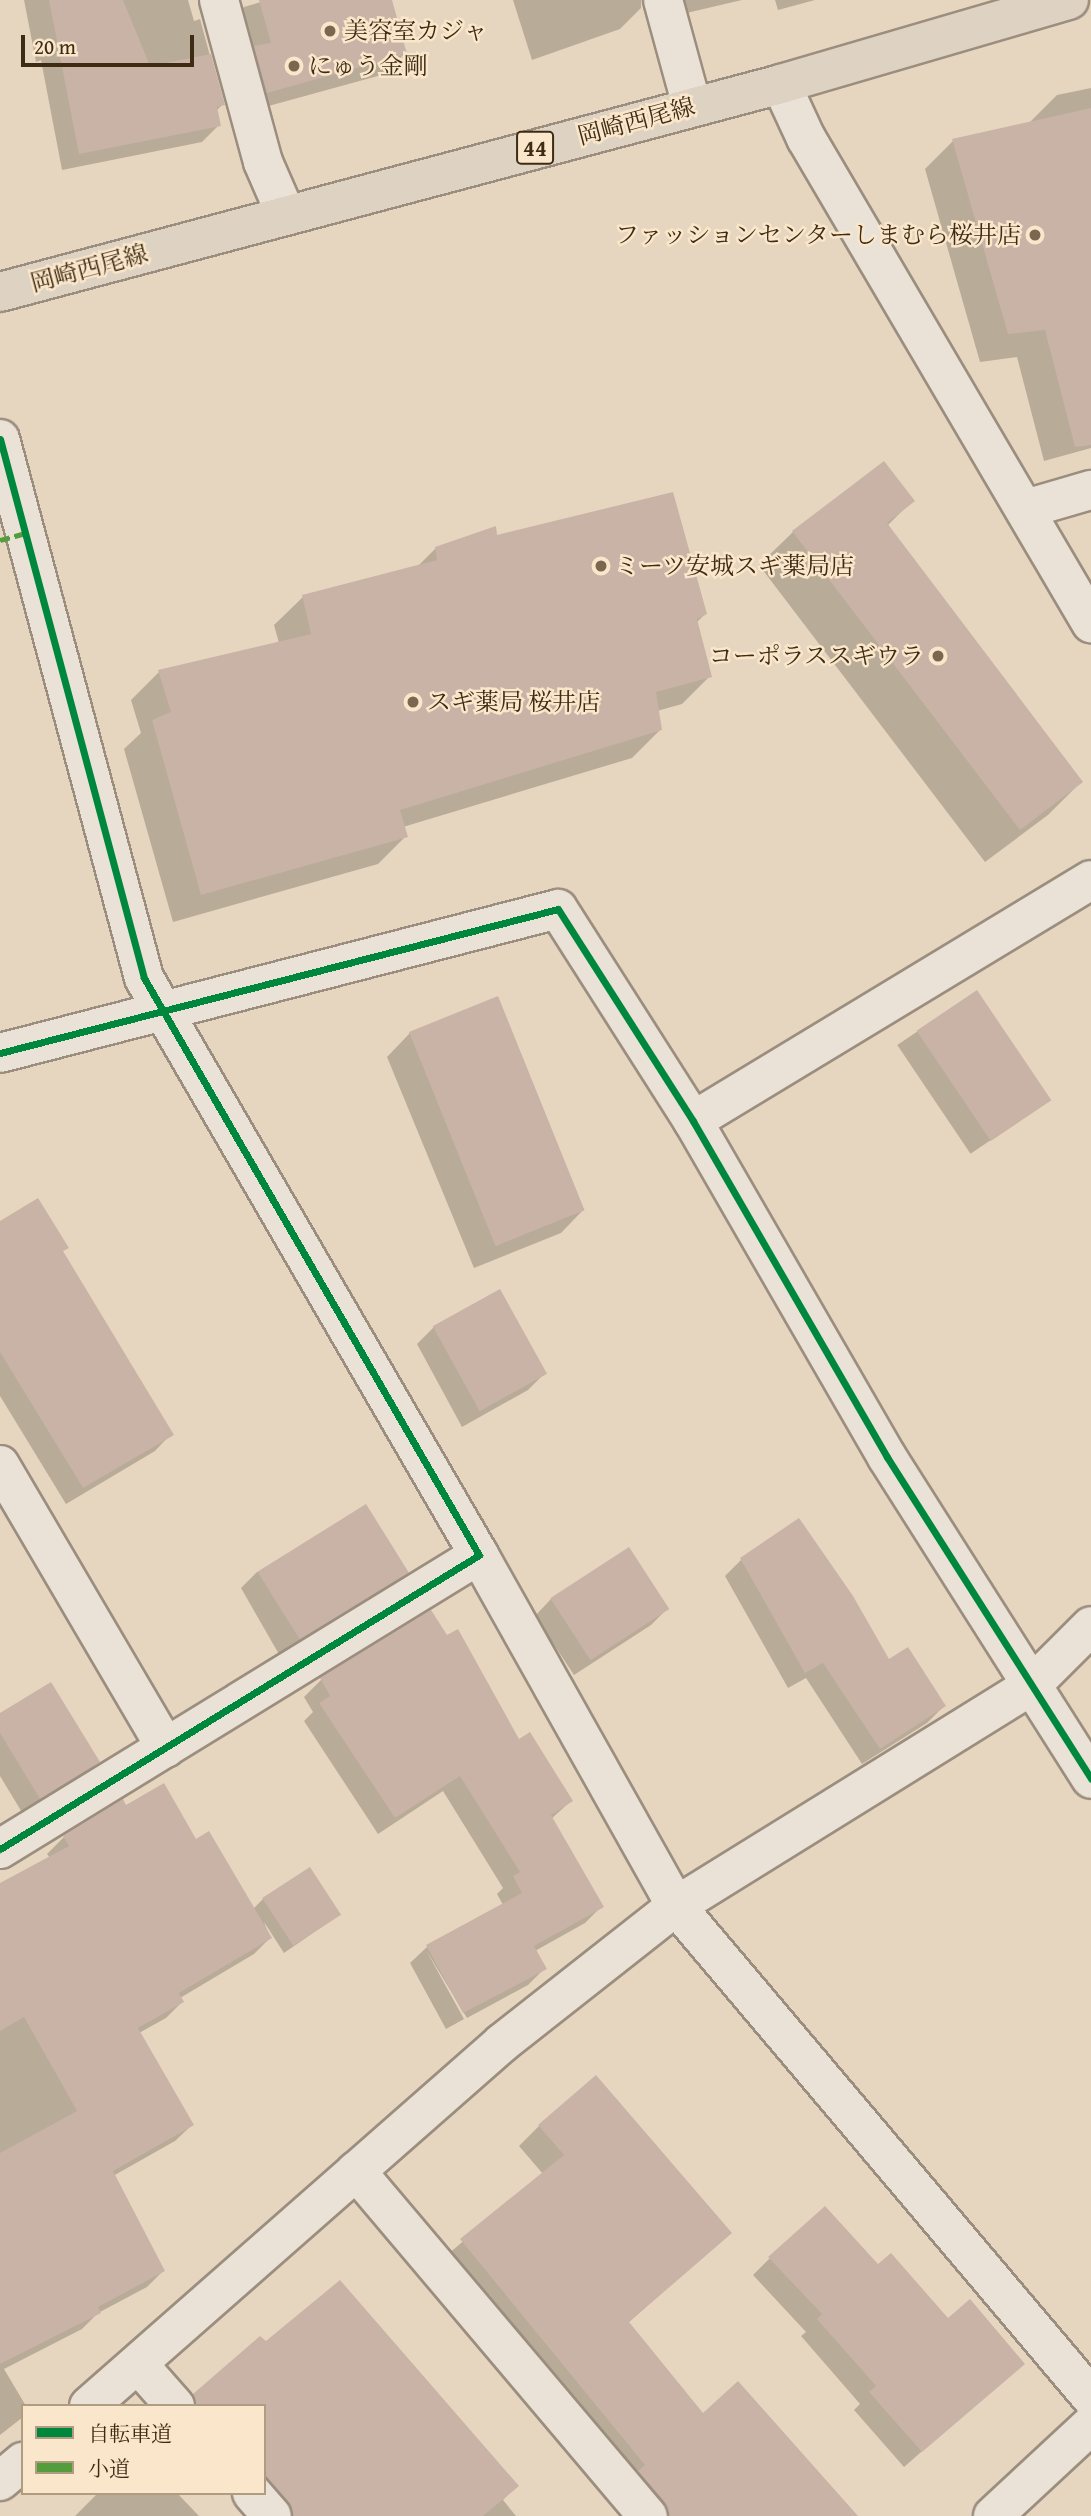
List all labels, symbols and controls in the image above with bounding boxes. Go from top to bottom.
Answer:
place label: 美容室カジャ [344,17,488,45]
scale bar [24,21,198,65]
marker: 美容室カジャ [322,23,338,39]
text: 20 m [34,31,76,62]
place label: にゅう金剛 [308,52,428,80]
marker: にゅう金剛 [286,58,302,74]
street label: 岡崎西尾線 [574,92,698,150]
road number: 44 [516,128,554,168]
place label: ファッションセンターしまむら桜井店 [613,221,1021,249]
marker: ファッションセンターしまむら桜井店 [1027,227,1043,243]
street label: 岡崎西尾線 [27,239,151,297]
place label: ミーツ安城スギ薬局店 [615,552,855,580]
marker: ミーツ安城スギ薬局店 [593,558,609,574]
place label: コーポラススギウラ [708,642,924,670]
marker: コーポラススギウラ [930,648,946,664]
place label: スギ薬局 桜井店 [427,688,600,716]
marker: スギ薬局 桜井店 [405,694,421,710]
legend [21,2404,266,2495]
text: 自転車道 [88,2418,172,2449]
text: 小道 [88,2453,130,2484]

